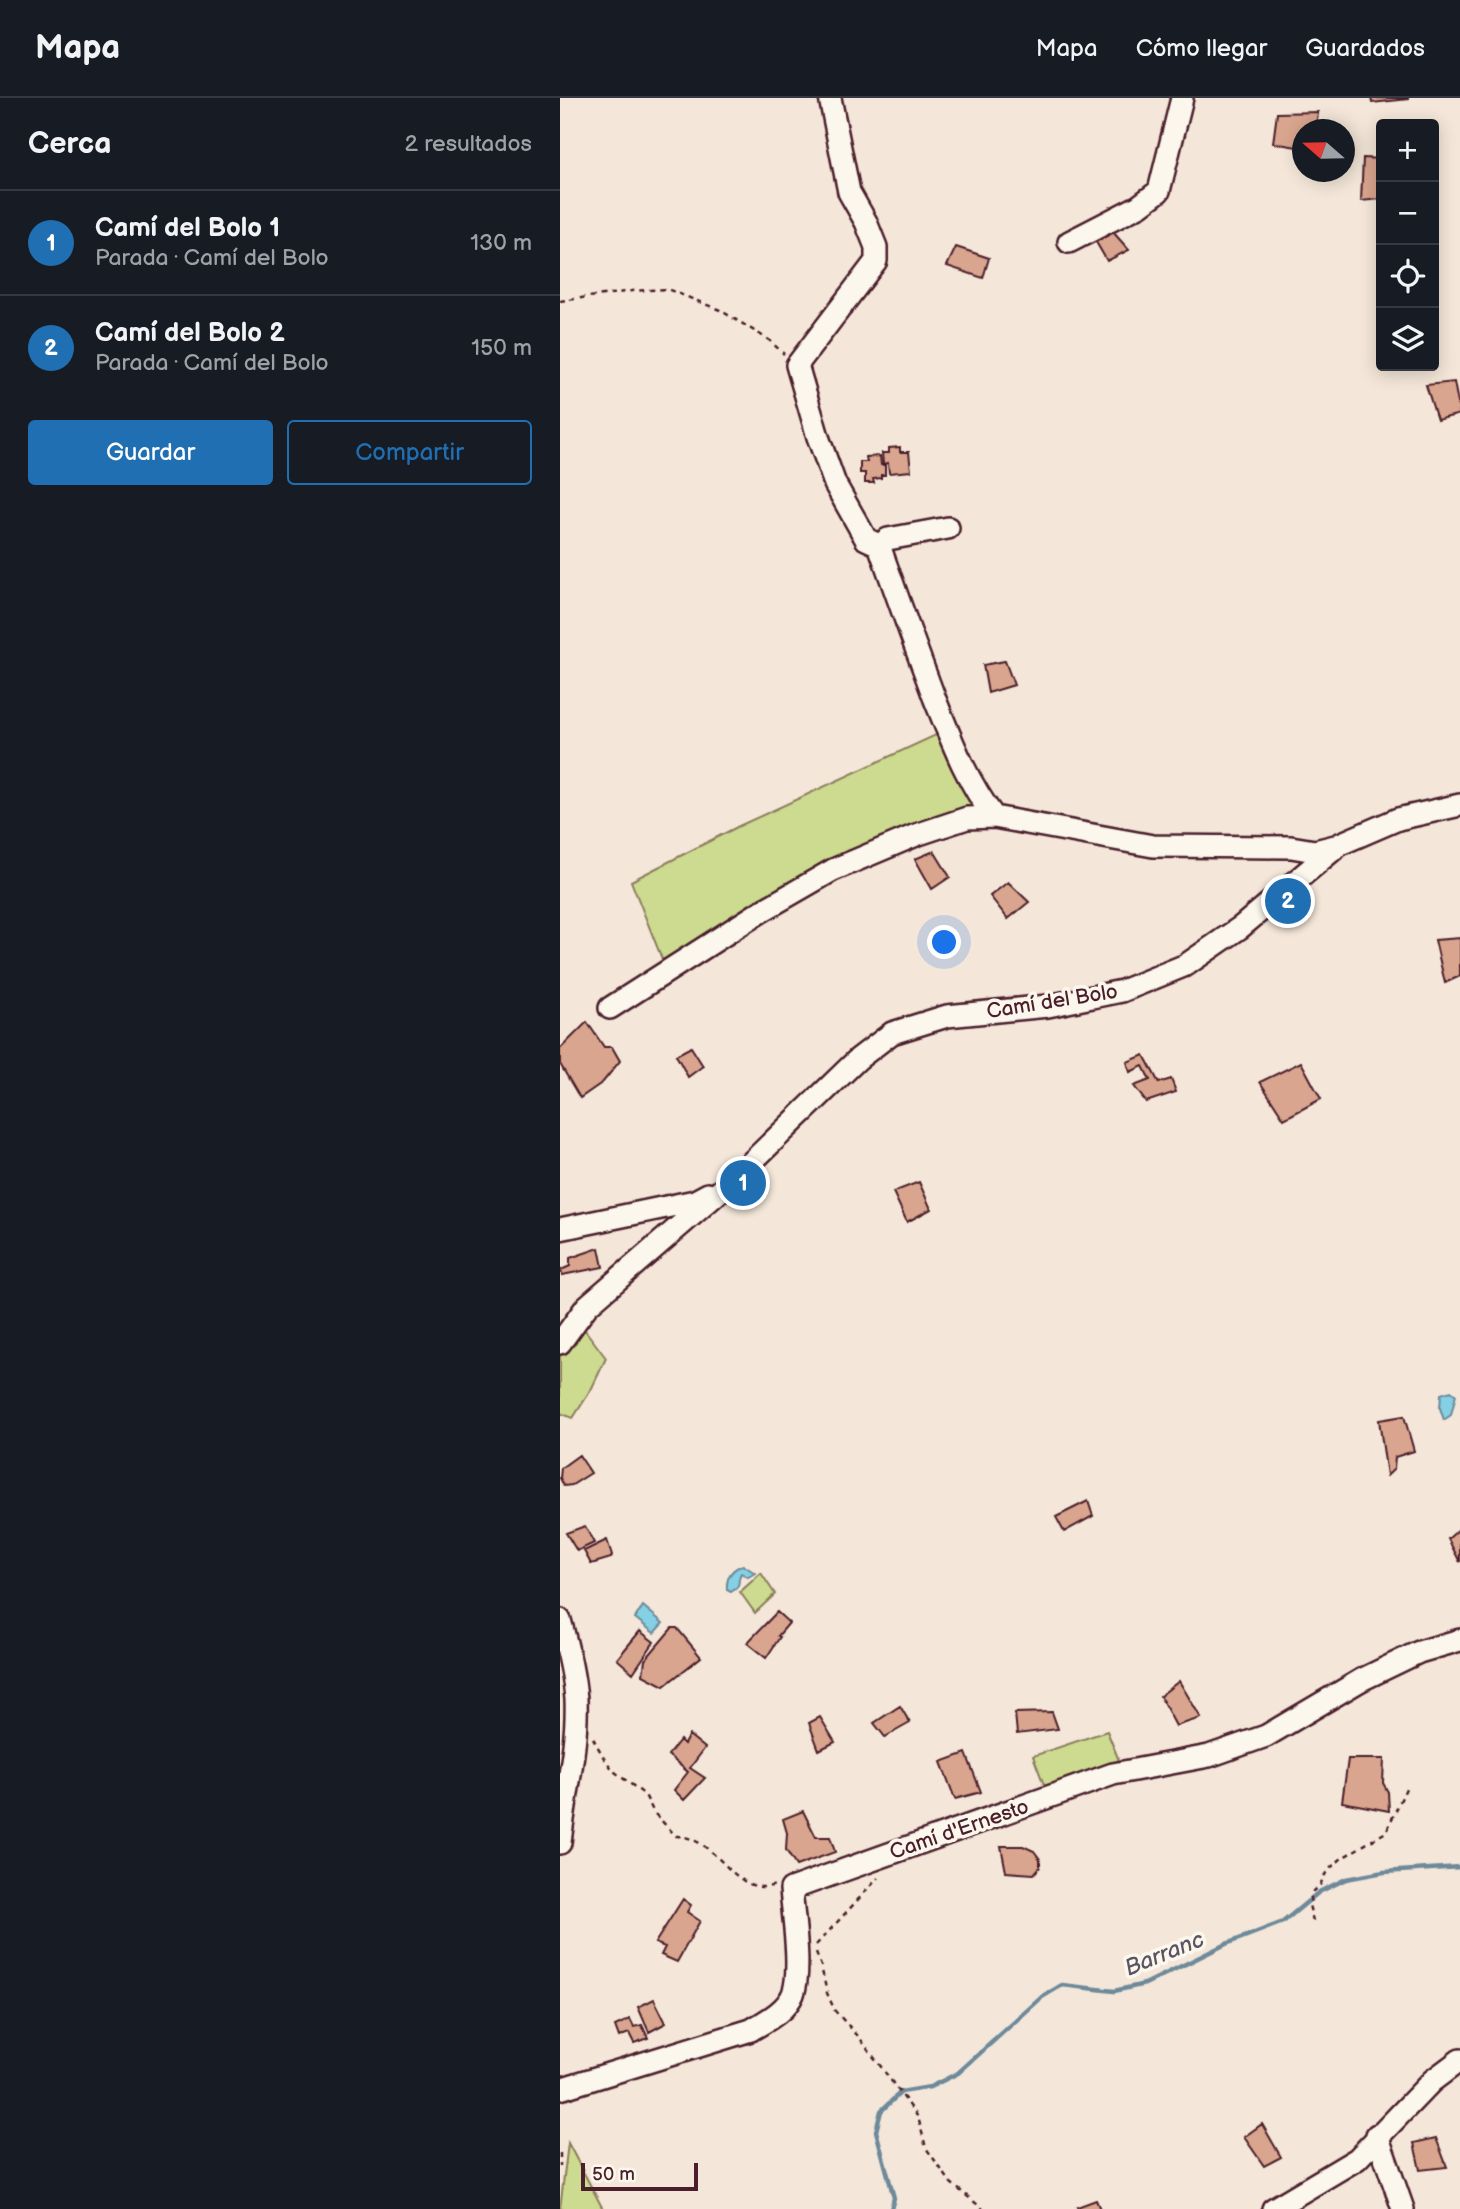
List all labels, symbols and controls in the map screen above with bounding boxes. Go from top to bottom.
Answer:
text: Mapa [35,28,120,68]
text: Mapa [1036,34,1098,63]
text: Cómo llegar [1136,34,1267,63]
text: Guardados [1305,34,1425,63]
north arrow [1292,119,1355,182]
map controls [1376,119,1439,371]
button: + [1376,119,1439,182]
text: Cerca [28,126,111,162]
text: 2 resultados [404,130,532,158]
button: − [1376,182,1439,245]
text: Camí del Bolo 1 [95,213,280,244]
text: 1 [46,229,56,257]
text: 130 m [470,229,532,257]
text: Parada · Camí del Bolo [95,244,329,272]
button: locate [1376,245,1439,308]
button: layers [1376,308,1439,371]
text: Camí del Bolo 2 [95,318,285,349]
text: 2 [44,334,58,362]
text: 150 m [471,334,532,362]
text: Parada · Camí del Bolo [95,349,329,377]
button: Guardar [28,420,273,485]
button: Compartir [287,420,532,485]
pin: 2 [1265,875,1311,927]
your location [927,925,961,959]
street label: Camí del Bolo [985,979,1120,1024]
pin: 1 [720,1157,766,1209]
street label: Camí d'Ernesto [886,1794,1032,1865]
water label: Barranc [1121,1925,1208,1982]
scale bar [581,2160,698,2192]
text: 50 m [592,2163,635,2186]

